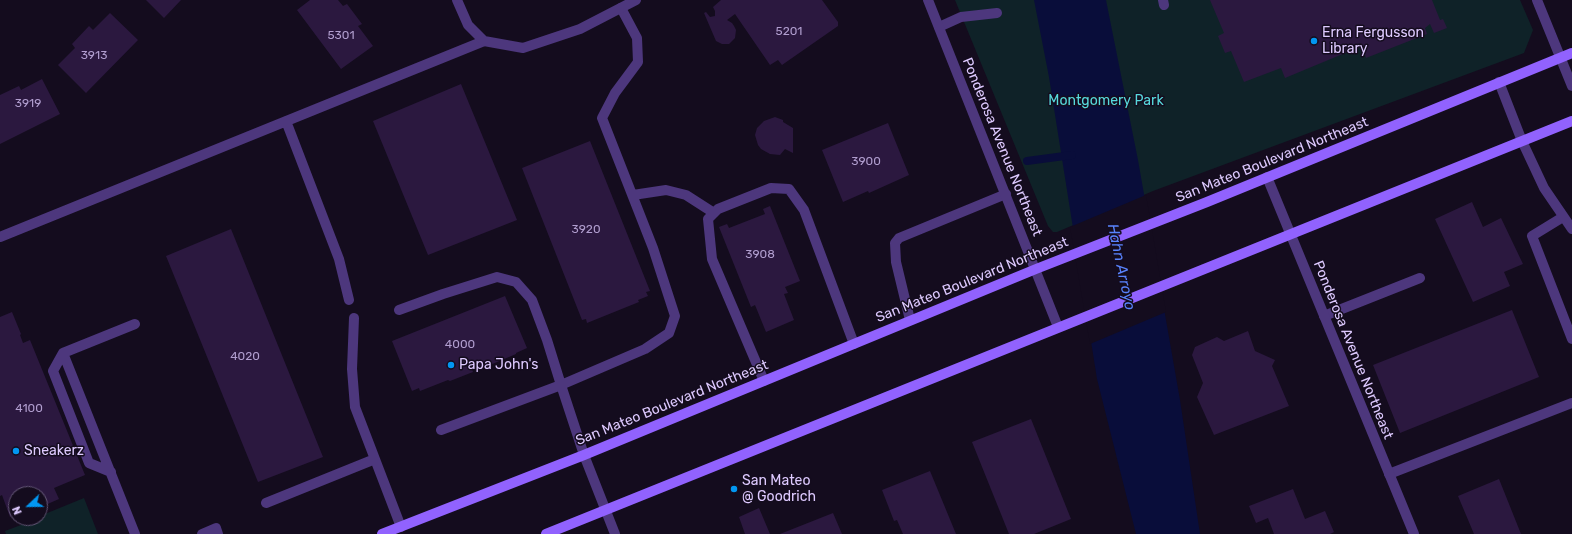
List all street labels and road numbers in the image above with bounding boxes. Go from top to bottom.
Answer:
street label: Ponderosa Avenue Northeast [958,55,1046,239]
street label: San Mateo Boulevard Northeast [1173,114,1371,206]
street label: San Mateo Boulevard Northeast [873,234,1071,326]
street label: Ponderosa Avenue Northeast [1309,258,1397,442]
street label: San Mateo Boulevard Northeast [573,357,771,449]

